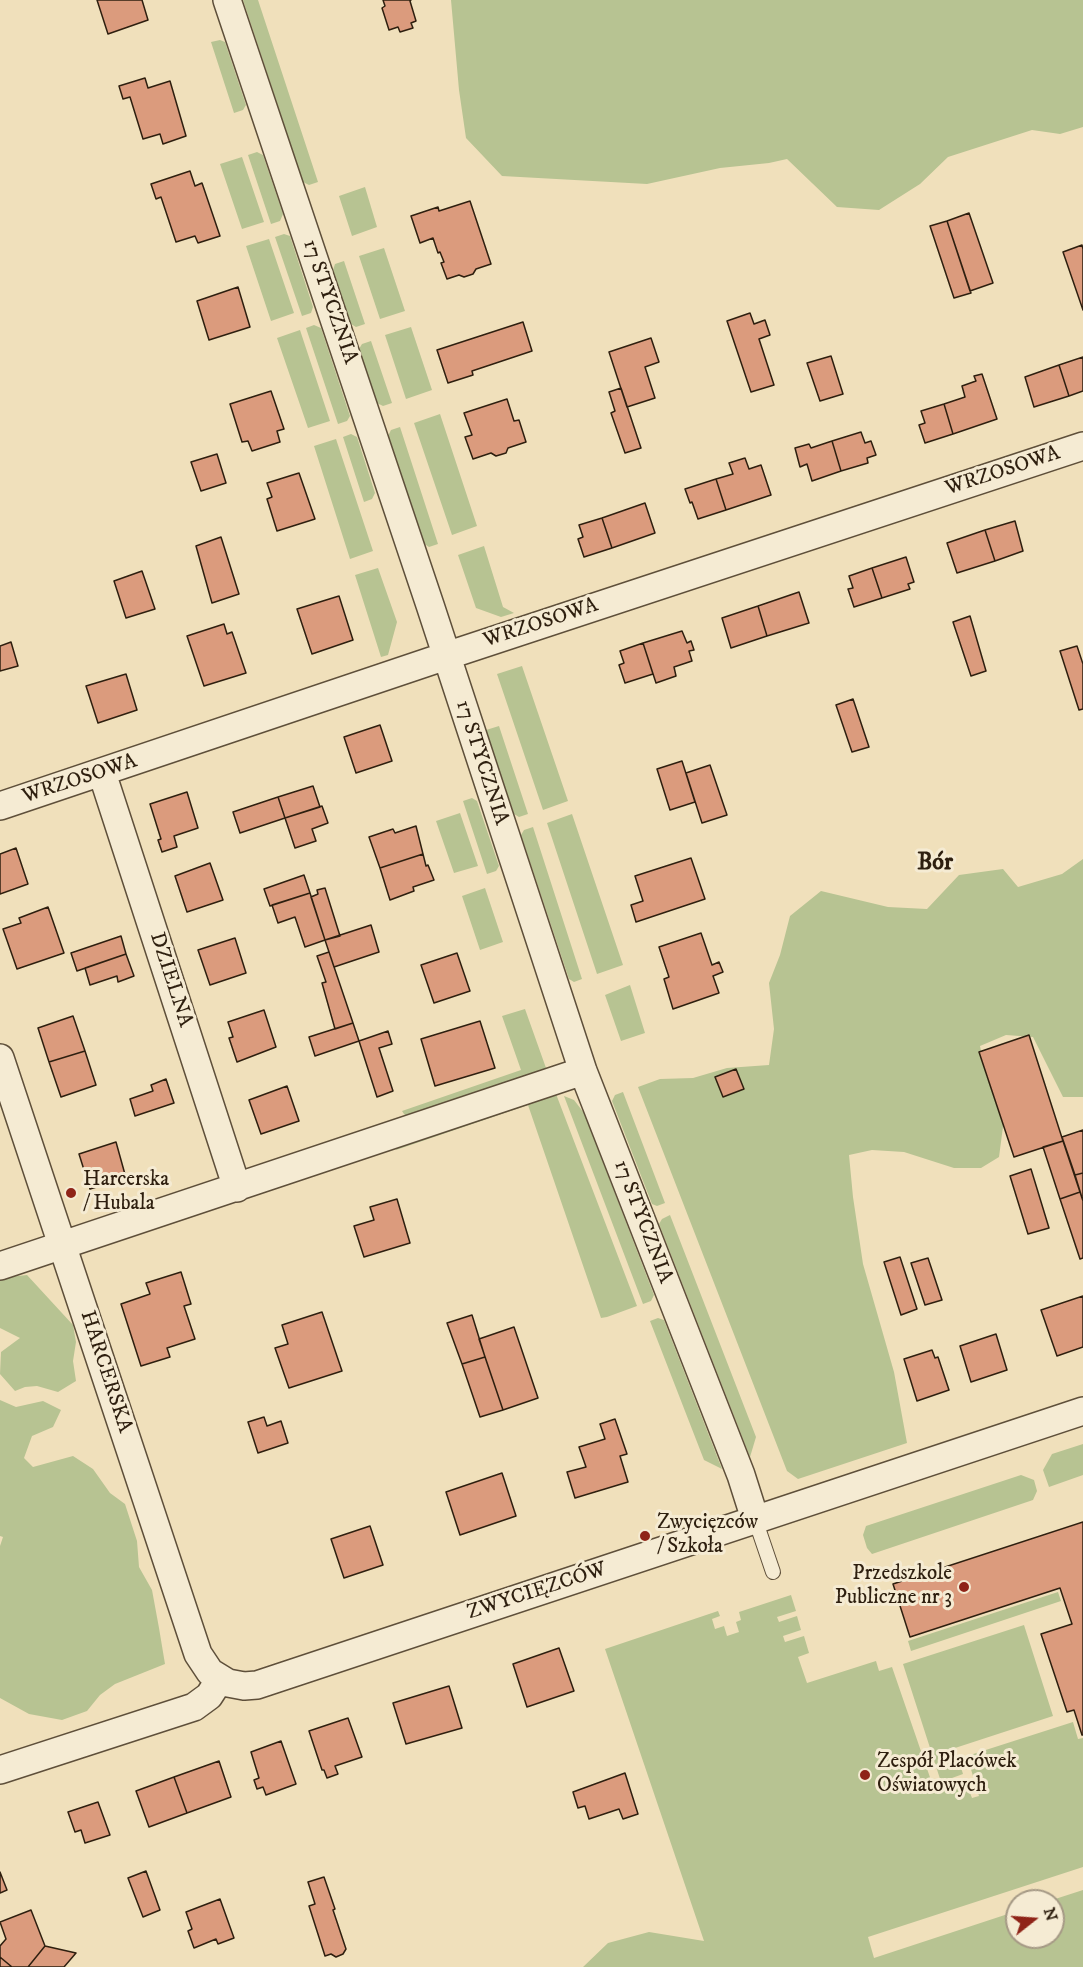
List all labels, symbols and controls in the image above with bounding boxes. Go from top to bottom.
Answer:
street label: 17 STYCZNIA [296,237,362,367]
street label: WRZOSOWA [942,442,1064,502]
street label: WRZOSOWA [480,594,602,654]
street label: 17 STYCZNIA [449,697,513,829]
street label: WRZOSOWA [19,750,141,810]
district label: Bór [917,850,953,878]
street label: DZIELNA [143,930,197,1030]
street label: 17 STYCZNIA [607,1157,677,1287]
place label: Harcerska / Hubala [83,1168,169,1218]
marker: Harcerska / Hubala [64,1186,78,1200]
street label: HARCERSKA [73,1308,137,1436]
place label: Zwycięzców / Szkoła [657,1511,758,1561]
marker: Zwycięzców / Szkoła [638,1529,652,1543]
street label: ZWYCIĘZCÓW [464,1558,610,1626]
place label: Przedszkole Publiczne nr 3 [835,1562,952,1612]
marker: Przedszkole Publiczne nr 3 [957,1580,971,1594]
place label: Zespół Placówek Oświatowych [877,1750,1017,1800]
marker: Zespół Placówek Oświatowych [858,1768,872,1782]
north arrow [1005,1889,1065,1949]
text: N [1039,1905,1062,1924]

